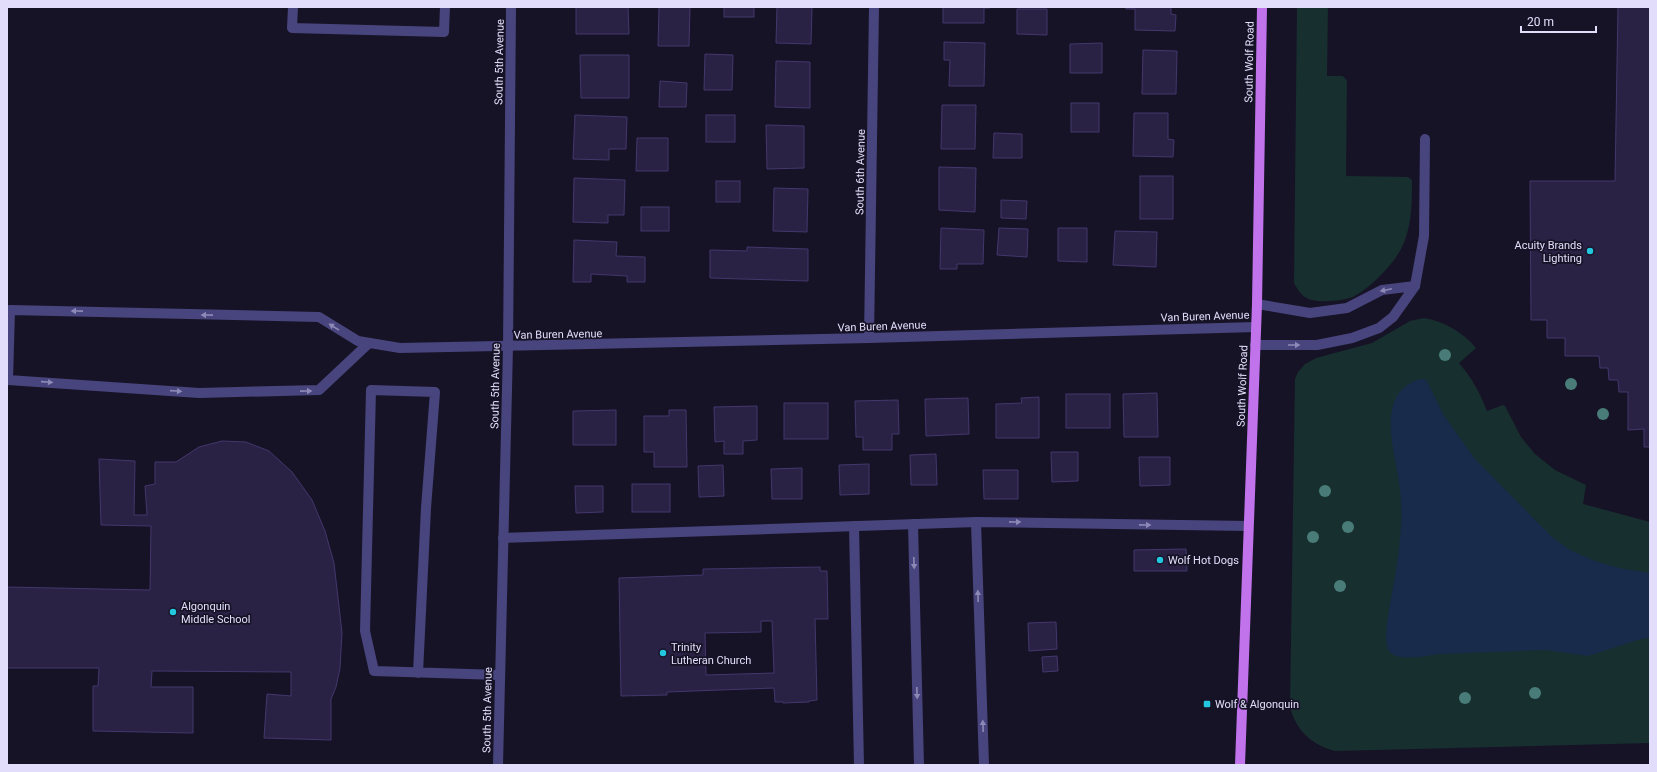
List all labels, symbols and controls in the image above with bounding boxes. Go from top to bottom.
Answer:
scale bar [1521,8,1596,34]
text: 20 m [1527,15,1554,29]
street label: South 5th Avenue [492,19,507,105]
street label: South Wolf Road [1242,21,1257,103]
street label: South 6th Avenue [853,129,868,215]
place label: Acuity Brands Lighting [1514,239,1582,265]
marker: Acuity Brands Lighting [1585,246,1595,256]
one-way arrow [1380,288,1393,294]
one-way arrow [70,308,83,314]
street label: Van Buren Avenue [1160,308,1250,325]
one-way arrow [201,311,213,318]
street label: Van Buren Avenue [837,318,927,335]
one-way arrow [329,323,339,331]
street label: Van Buren Avenue [514,327,603,342]
one-way arrow [1288,342,1301,348]
street label: South 5th Avenue [488,343,503,429]
street label: South Wolf Road [1235,345,1250,427]
one-way arrow [41,379,53,386]
one-way arrow [300,387,312,394]
one-way arrow [170,388,182,395]
one-way arrow [1009,519,1022,525]
one-way arrow [1139,522,1152,528]
place label: Wolf Hot Dogs [1168,554,1239,567]
marker: Wolf Hot Dogs [1155,555,1165,565]
one-way arrow [911,557,917,570]
one-way arrow [975,589,981,602]
place label: Algonquin Middle School [181,600,251,626]
marker: Algonquin Middle School [168,607,178,617]
place label: Trinity Lutheran Church [671,641,751,667]
marker: Trinity Lutheran Church [658,648,668,658]
street label: South 5th Avenue [480,667,495,753]
one-way arrow [914,687,921,699]
place label: Wolf & Algonquin [1215,698,1299,711]
marker: Wolf & Algonquin [1202,699,1212,709]
one-way arrow [979,720,986,732]

